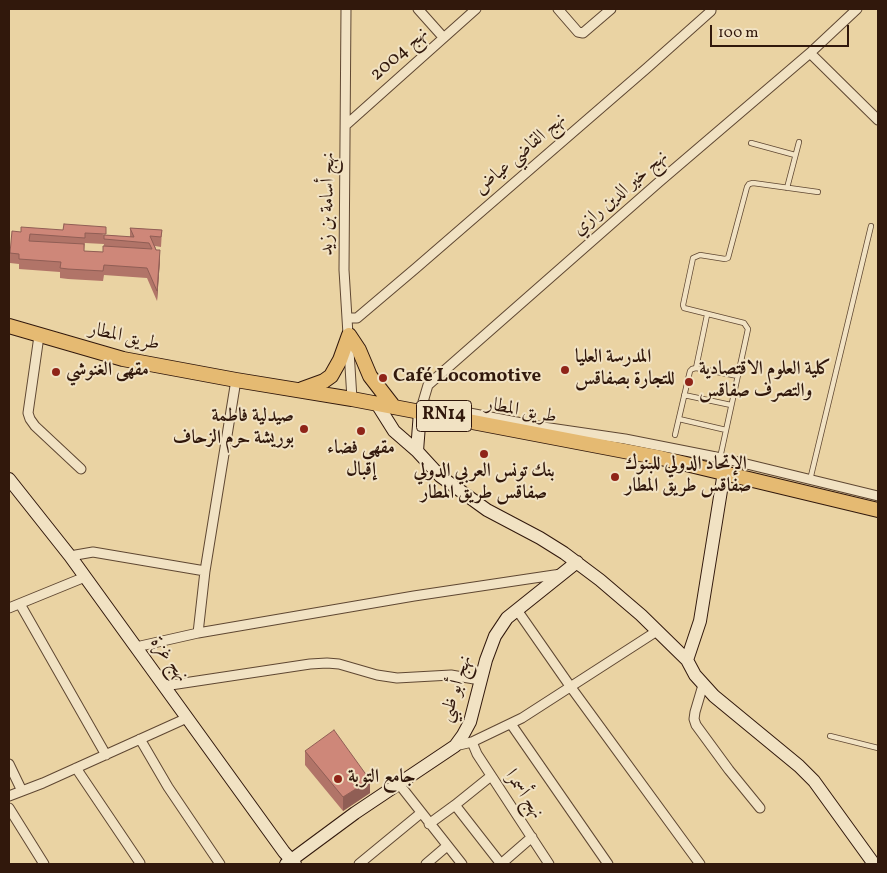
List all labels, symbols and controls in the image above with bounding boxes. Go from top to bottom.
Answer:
scale bar [712,15,851,47]
street label: نهج 2004 [366,23,434,87]
text: 100 m [718,23,758,44]
street label: نهج القاضي عياض [471,109,571,201]
street label: نهج خير الدين رازي [569,146,673,242]
street label: نهج أسامة بن زيد [317,152,341,256]
street label: طريق المطار [86,319,162,357]
place label: المدرسة العليا للتجارة بصفاقس [575,348,675,392]
place label: كلية العلوم الاقتصادية والتصرف صفاقس [699,360,831,404]
place label: مقهى الغنوشي [66,361,149,383]
marker: المدرسة العليا للتجارة بصفاقس [559,364,571,376]
marker: مقهى الغنوشي [50,366,62,378]
place label: Café Locomotive [393,367,541,389]
marker: Café Locomotive [377,372,389,384]
marker: كلية العلوم الاقتصادية والتصرف صفاقس [683,376,695,388]
street label: طريق المطار [484,394,558,430]
road number: RN14 [416,401,472,432]
place label: صيدلية فاطمة بوريشة حرم الزحاف [173,407,294,451]
marker: صيدلية فاطمة بوريشة حرم الزحاف [298,423,310,435]
marker: مقهى فضاء إقبال [355,425,367,437]
place label: مقهى فضاء إقبال [327,439,395,483]
marker: بنك تونس العربي الدولي صفاقس طريق المطار [478,448,490,460]
place label: الإتحاد الدولي للبنوك صفاقس طريق المطار [625,455,752,499]
place label: بنك تونس العربي الدولي صفاقس طريق المطار [413,462,555,506]
marker: الإتحاد الدولي للبنوك صفاقس طريق المطار [609,471,621,483]
street label: نهج غزة [144,633,192,687]
street label: نهج أبو ظبي [435,653,479,725]
street label: نهج أسمرا [499,766,547,824]
place label: جامع التوبة [348,768,415,790]
marker: جامع التوبة [332,773,344,785]

